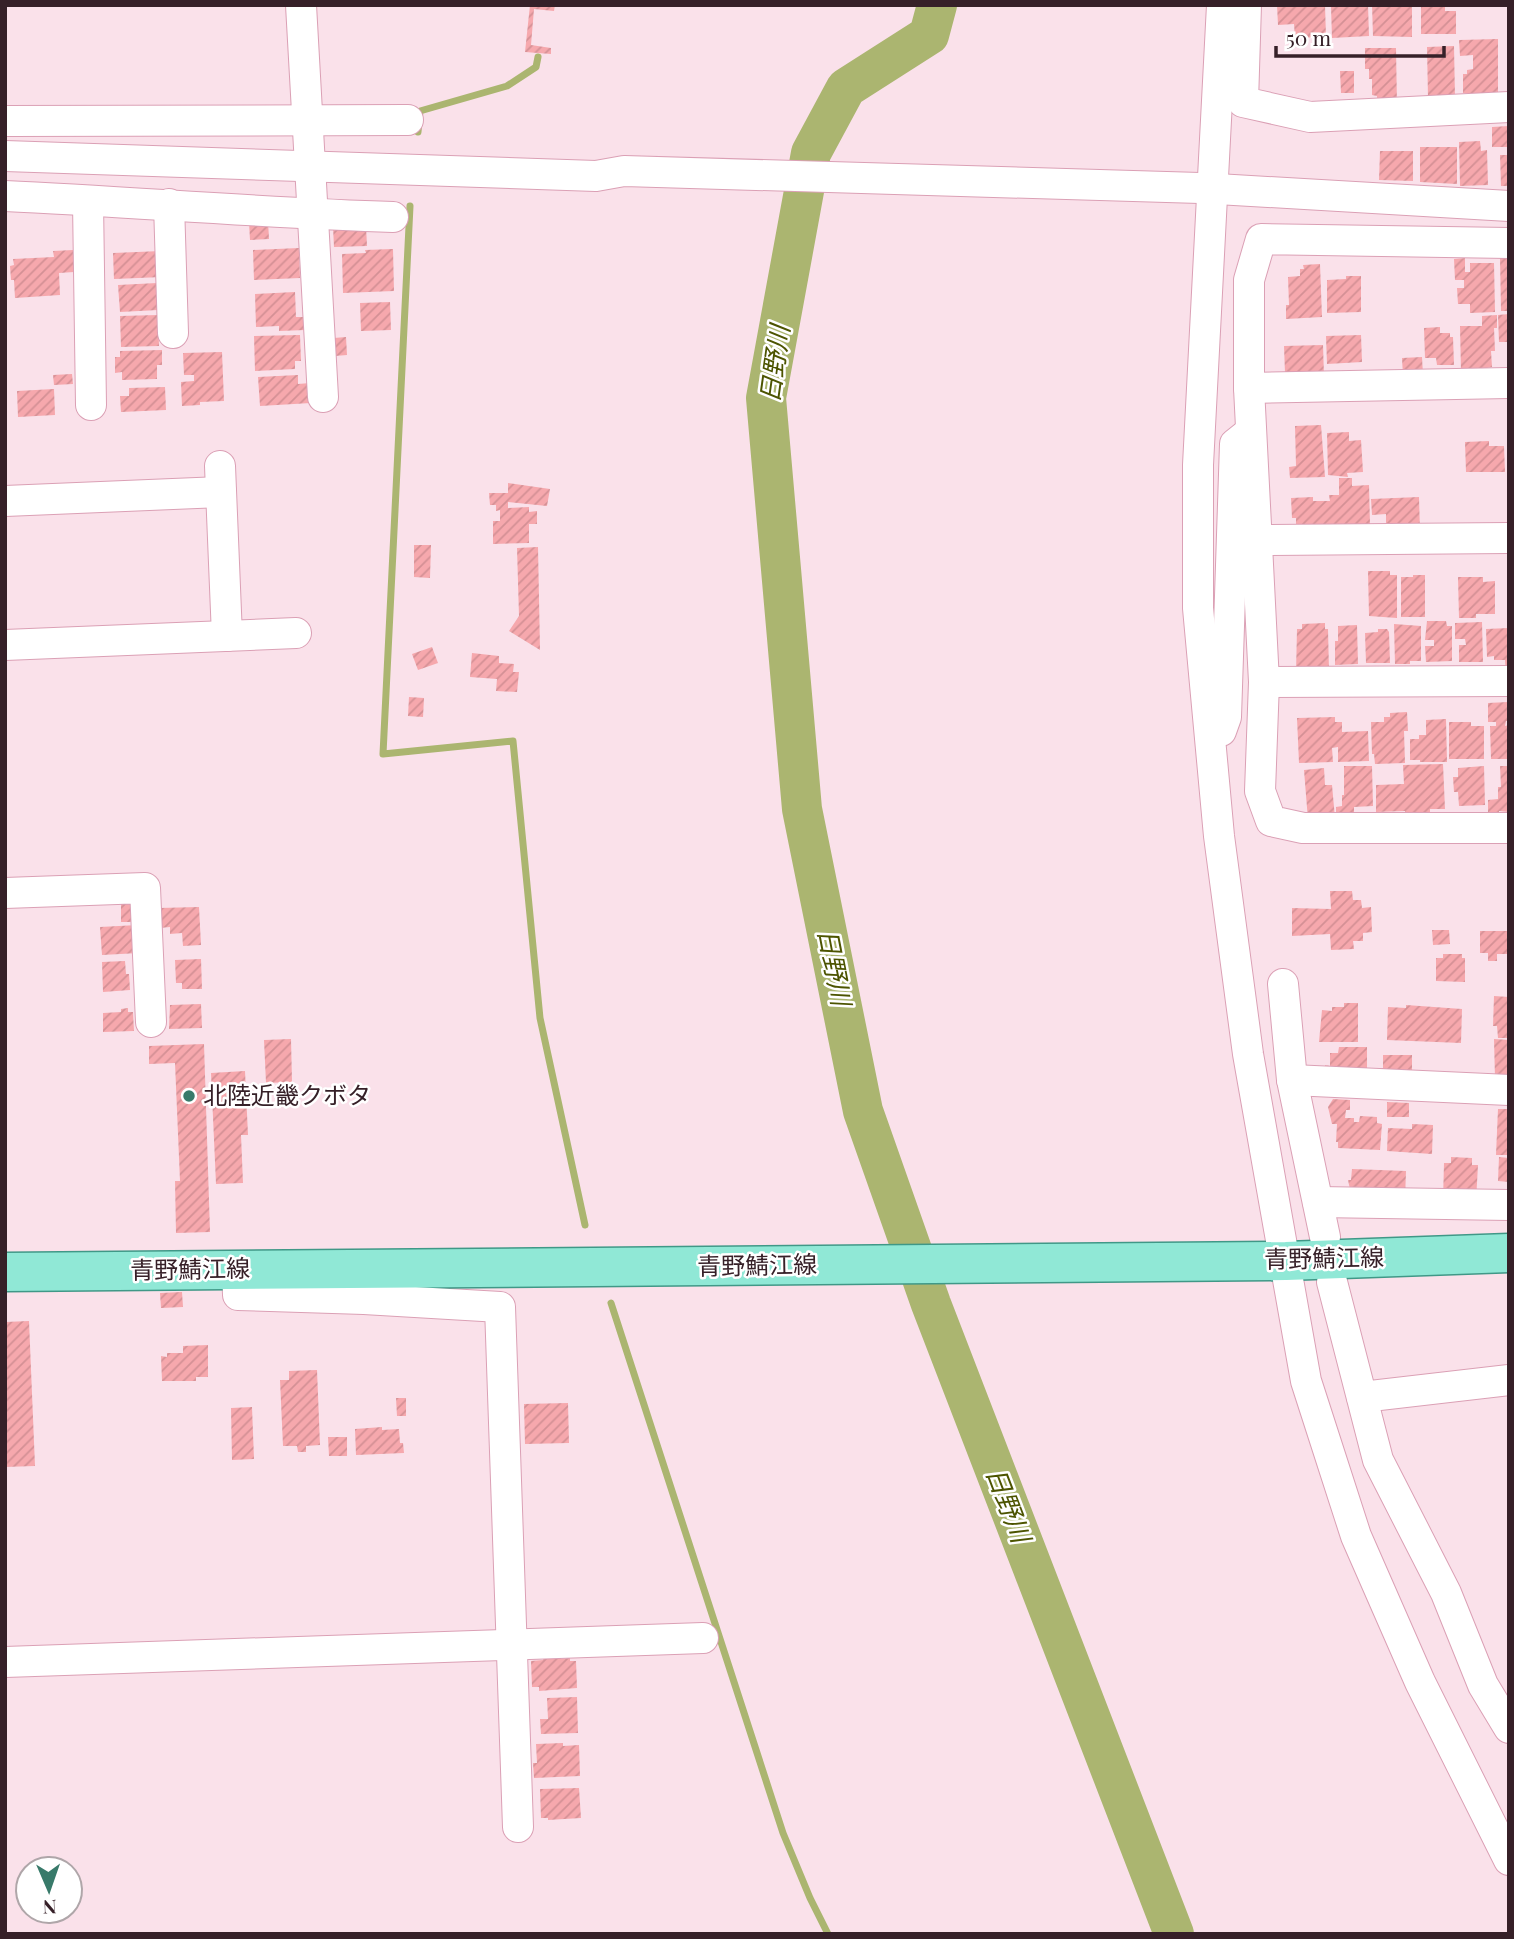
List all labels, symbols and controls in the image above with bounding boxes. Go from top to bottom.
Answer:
scale bar [1276,14,1444,58]
text: 50 m [1286,23,1332,51]
water label: 日野川 [751,320,797,405]
water label: 日野川 [811,925,861,1011]
place label: 北陸近畿クボタ [203,1078,371,1110]
marker: 北陸近畿クボタ [181,1088,197,1104]
street label: 青野鯖江線 [1264,1240,1384,1274]
street label: 青野鯖江線 [697,1247,817,1281]
street label: 青野鯖江線 [130,1251,250,1285]
water label: 日野川 [979,1462,1041,1550]
north arrow [14,1855,84,1925]
text: N [42,1895,57,1921]

